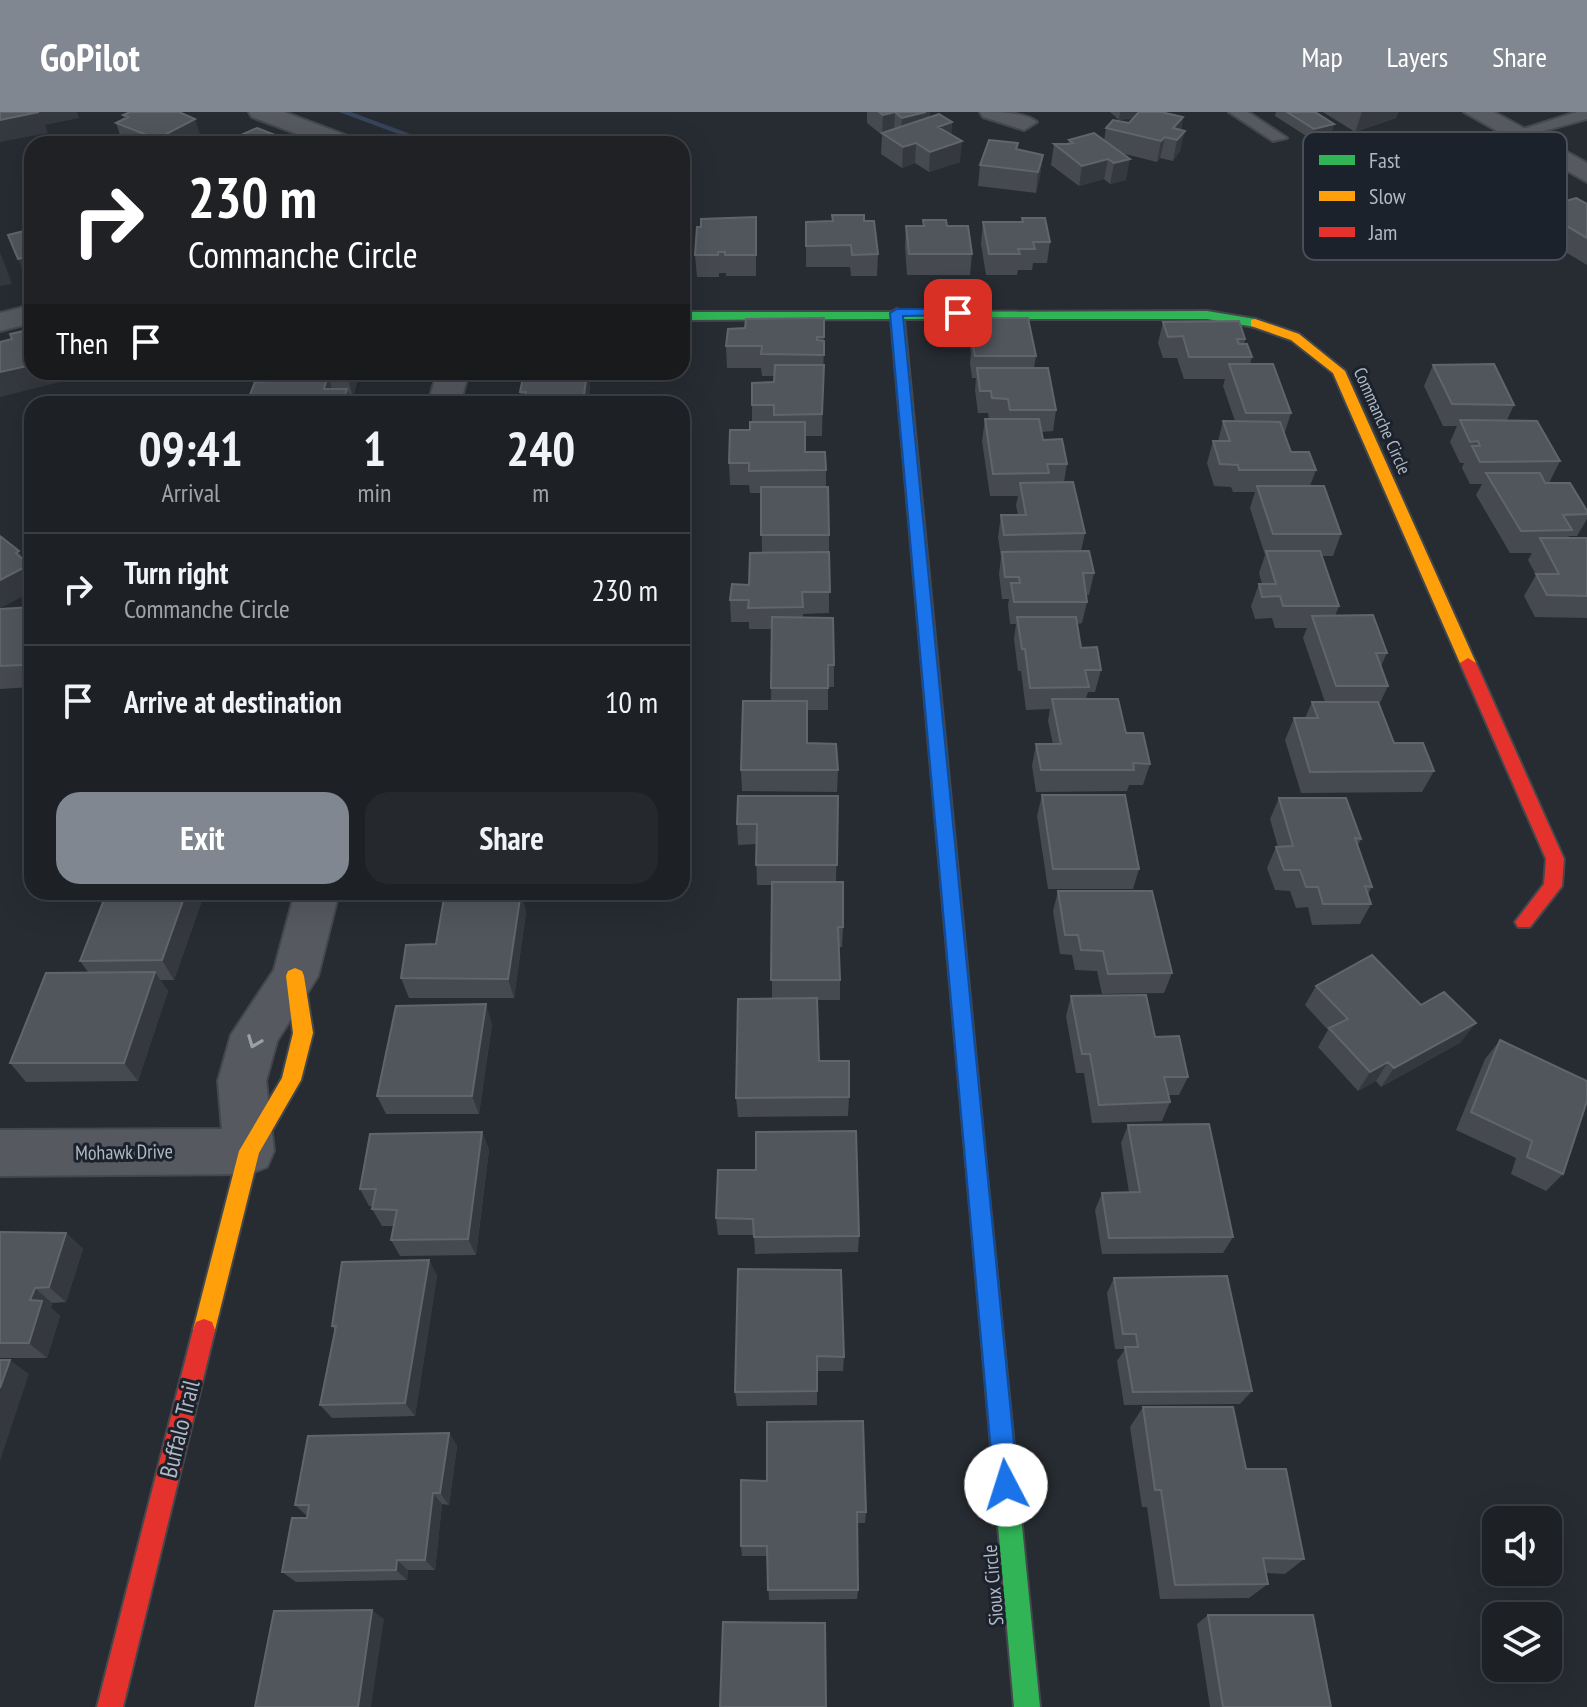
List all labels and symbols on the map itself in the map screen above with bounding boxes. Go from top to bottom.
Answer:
legend [1303,132,1567,260]
text: Fast [1369,146,1400,174]
text: Slow [1369,182,1406,210]
text: Jam [1368,218,1397,246]
pin [924,279,992,347]
street label: Commanche Circle [1349,364,1416,478]
one-way arrow [247,1034,264,1048]
street label: Mohawk Drive [75,1138,173,1166]
street label: Buffalo Trail [152,1376,207,1481]
position arrow [964,1443,1048,1527]
street label: Sioux Circle [977,1543,1009,1627]

